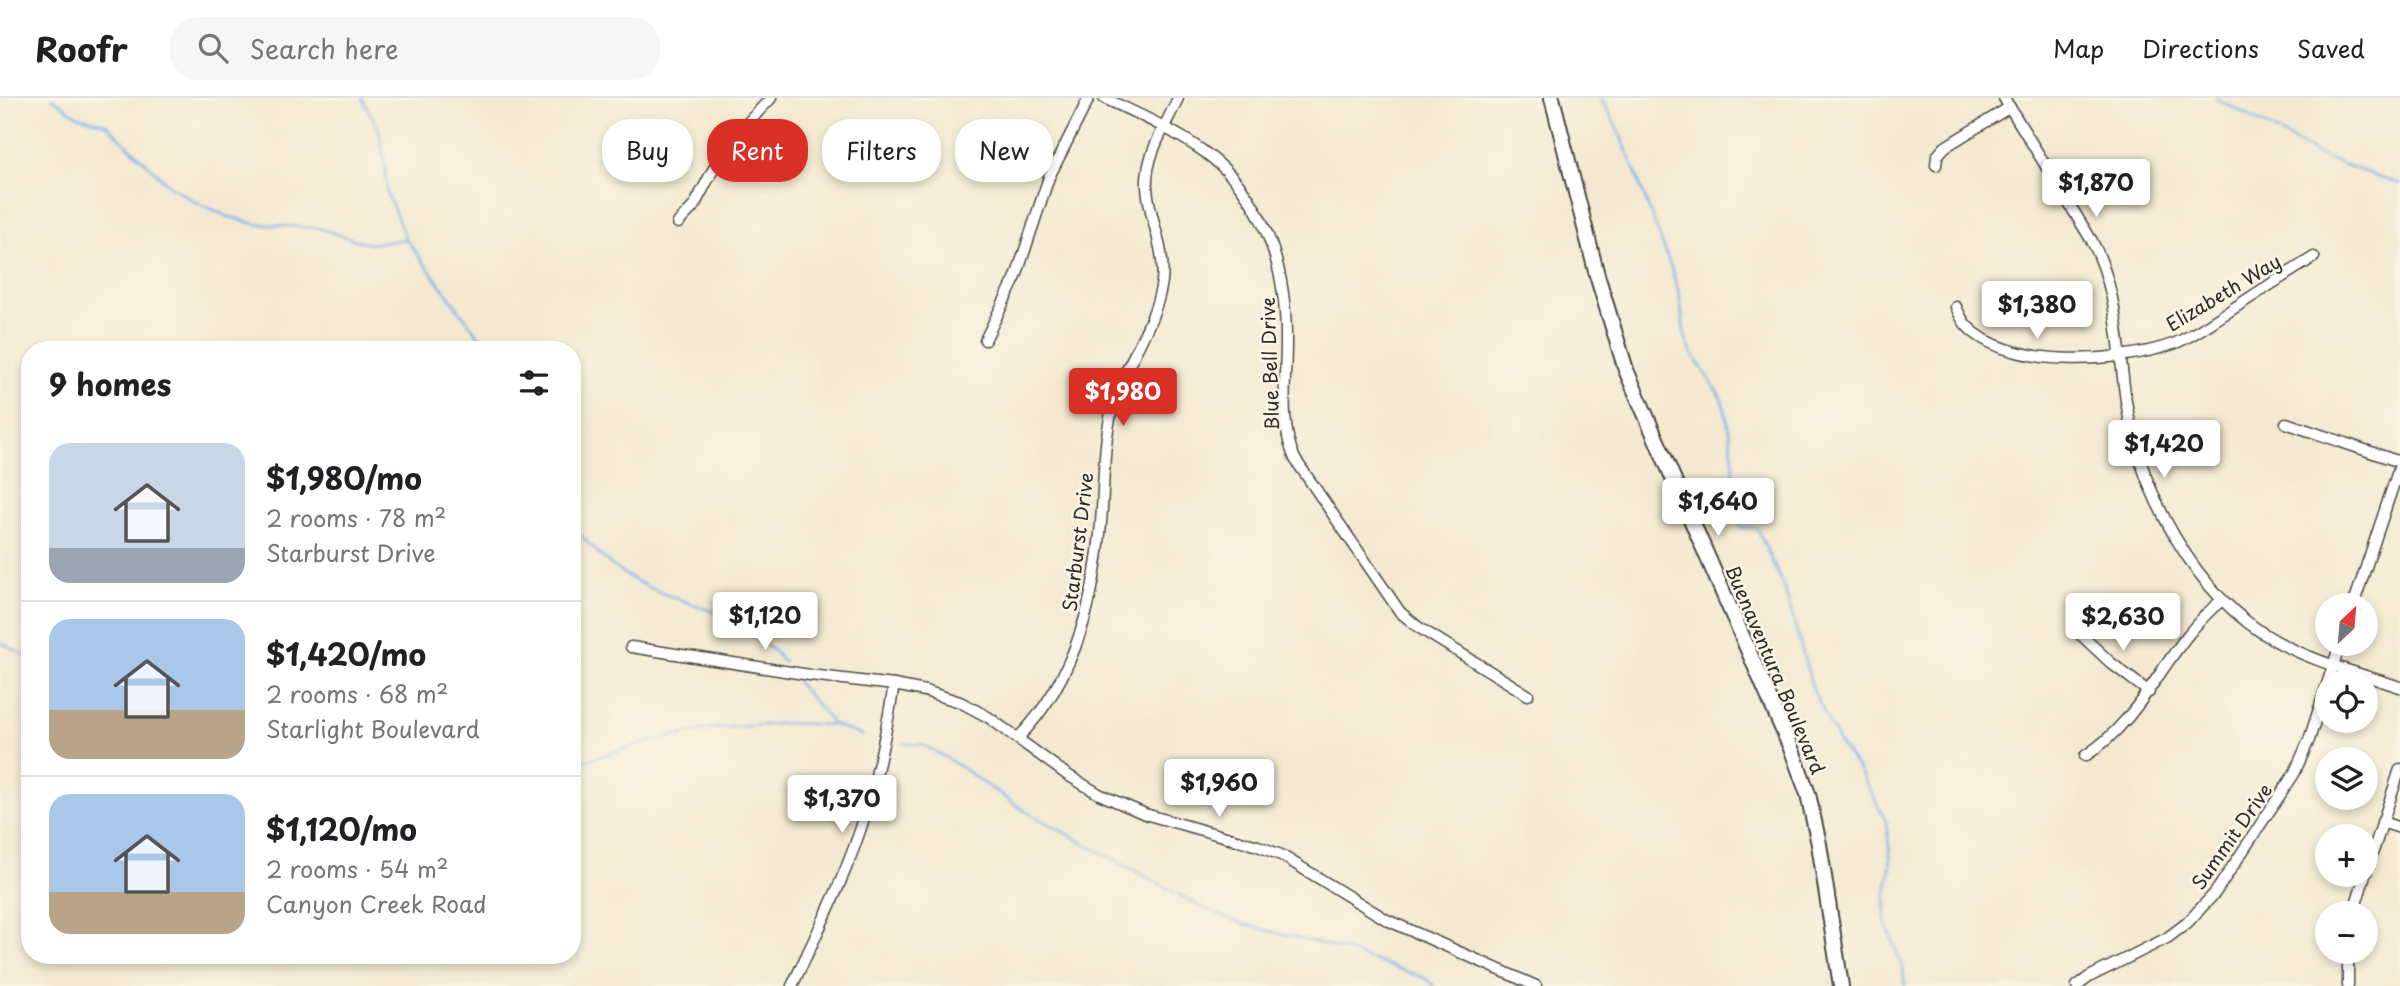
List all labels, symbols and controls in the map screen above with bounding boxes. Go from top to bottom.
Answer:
search box [170,17,660,80]
text: Roofr [35,23,128,73]
icon: search [194,29,232,67]
text: Search here [250,29,398,68]
text: Map [2053,30,2104,66]
text: Directions [2142,30,2259,66]
text: Saved [2297,30,2365,66]
chip: Buy [602,119,693,182]
chip: Rent [707,119,808,182]
chip: Filters [822,119,941,182]
chip: New [955,119,1053,182]
pin: $1,870 [2039,159,2153,219]
text: $1,870 [2058,164,2134,199]
street label: Elizabeth Way [2160,247,2286,337]
pin: $1,380 [1980,282,2094,341]
text: $1,380 [1998,286,2076,321]
street label: Blue Bell Drive [1253,297,1285,431]
text: 9 homes [49,361,171,406]
icon: filters [515,364,553,402]
pin: $1,980 [1066,368,1180,428]
text: $1,980 [1085,373,1161,408]
pin: $1,420 [2107,420,2221,480]
text: $1,420 [2124,425,2204,460]
text: $1,980/mo [266,455,422,500]
icon: home [105,471,189,555]
street label: Starburst Drive [1055,471,1099,613]
pin: $1,640 [1661,478,1775,538]
text: $1,640 [1678,483,1758,518]
text: 2 rooms · 78 m² [266,500,446,535]
text: Starburst Drive [266,535,435,570]
street label: Buenaventura Boulevard [1719,560,1833,778]
pin: $1,120 [708,592,822,652]
north arrow [2315,593,2378,656]
map controls [2315,593,2378,964]
pin: $2,630 [2066,594,2180,653]
text: $1,120 [729,597,801,632]
text: $2,630 [2081,598,2165,633]
text: $1,420/mo [266,631,426,676]
icon: home [105,647,189,731]
button: locate [2315,670,2378,733]
text: 2 rooms · 68 m² [266,676,448,711]
text: Starlight Boulevard [266,711,480,746]
button: layers [2315,747,2378,810]
pin: $1,960 [1162,760,1276,819]
text: $1,960 [1180,764,1258,799]
pin: $1,370 [785,776,899,835]
street label: Summit Drive [2184,777,2278,895]
text: $1,370 [804,780,880,815]
text: $1,120/mo [266,806,417,851]
icon: home [105,822,189,906]
button: + [2315,824,2378,887]
text: 2 rooms · 54 m² [266,851,449,886]
text: Canyon Creek Road [266,886,487,921]
button: − [2315,901,2378,964]

